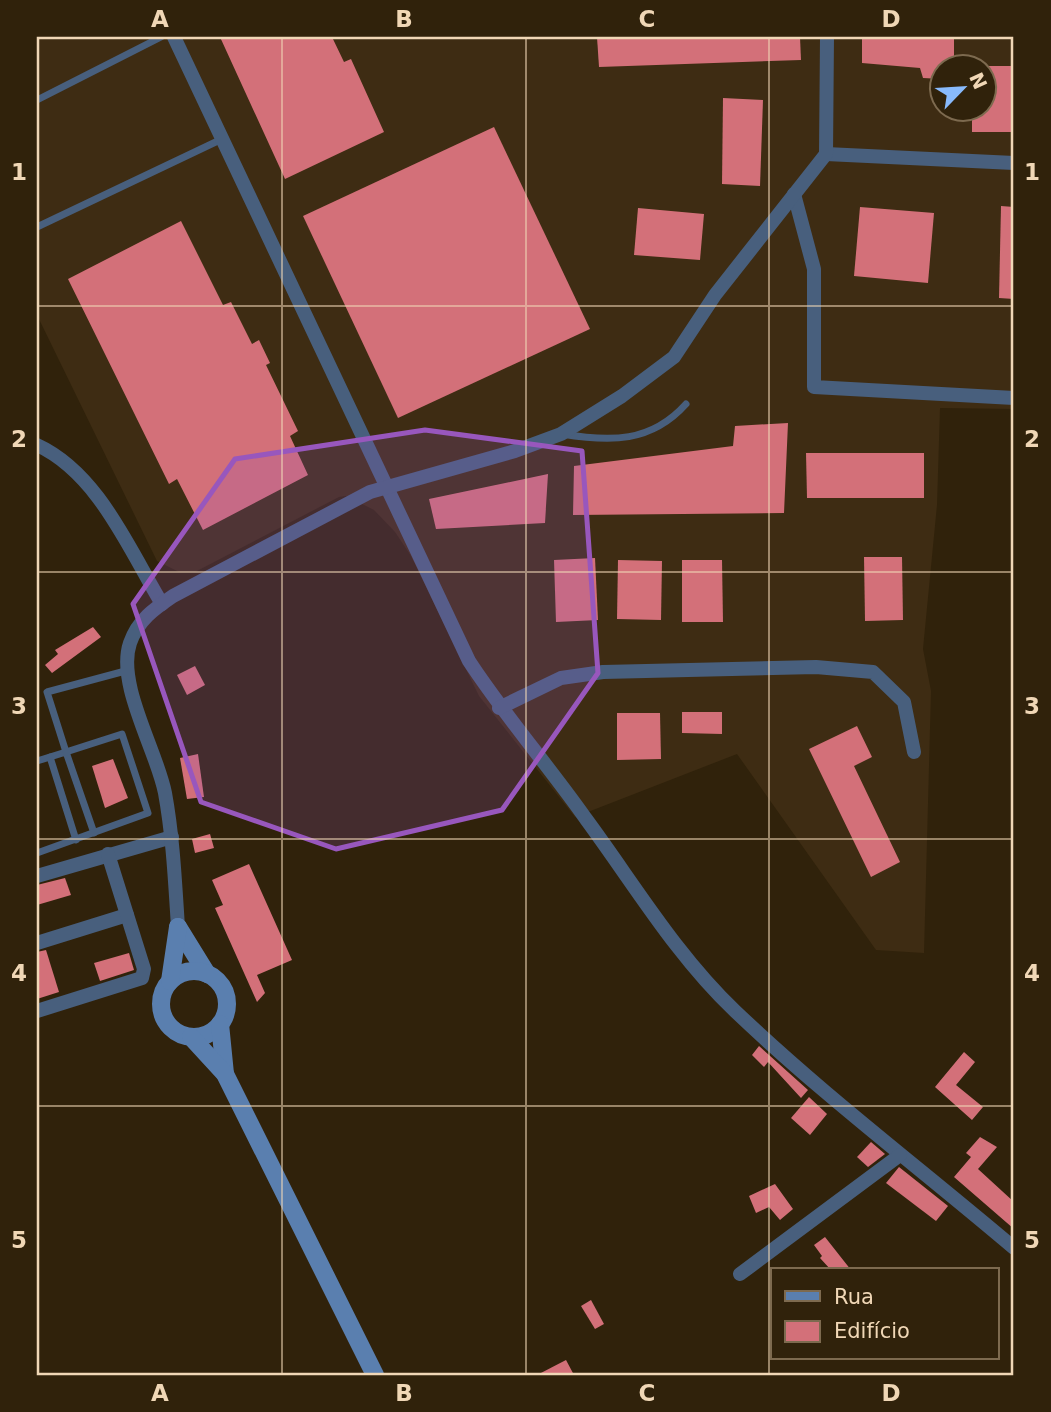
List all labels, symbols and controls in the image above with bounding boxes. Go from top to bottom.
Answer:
text: A [151,6,169,32]
text: B [395,6,413,32]
text: C [639,6,655,32]
text: D [881,6,901,32]
north arrow [928,52,998,122]
text: N [965,69,992,93]
text: 1 [11,159,27,185]
text: 1 [1024,159,1040,185]
text: 2 [11,426,27,452]
text: 2 [1024,426,1040,452]
text: 3 [11,693,27,719]
text: 3 [1024,693,1040,719]
text: 4 [11,960,27,986]
text: 4 [1024,960,1040,986]
text: 5 [11,1227,27,1253]
text: 5 [1024,1227,1040,1253]
legend [771,1268,998,1360]
text: Rua [834,1285,874,1309]
text: Edifício [834,1319,910,1343]
text: A [151,1380,169,1406]
text: B [395,1380,413,1406]
text: C [639,1380,655,1406]
text: D [881,1380,901,1406]

